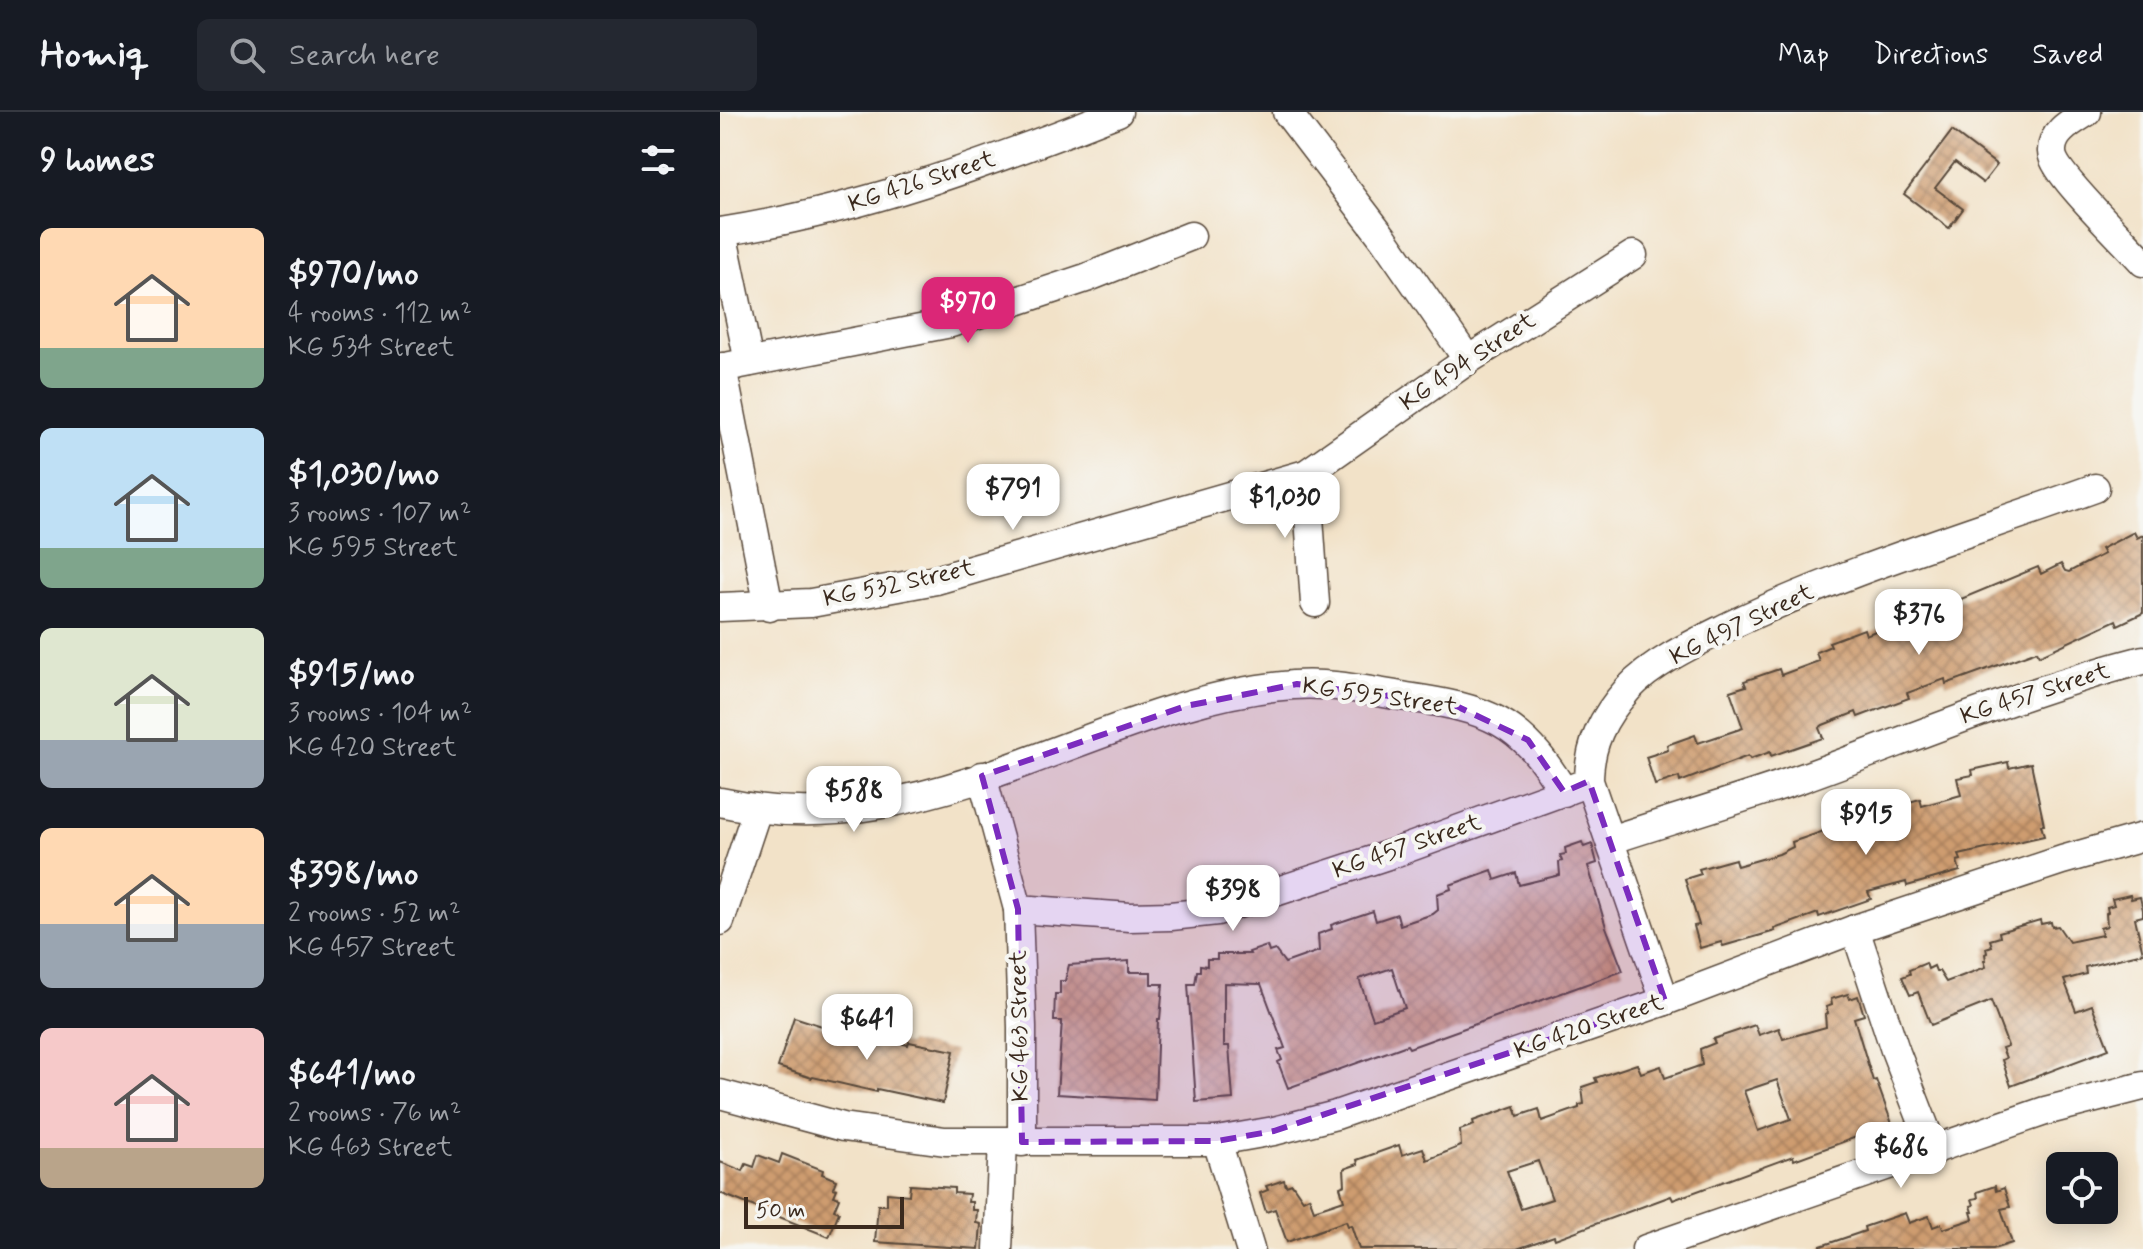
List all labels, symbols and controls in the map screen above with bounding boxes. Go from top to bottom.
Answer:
search box [197,19,757,91]
text: Homiq [40,31,149,80]
icon: search [225,33,269,77]
text: Search here [289,36,440,75]
text: Map [1778,37,1829,74]
text: Directions [1873,37,1988,74]
text: Saved [2032,37,2103,74]
text: 9 homes [40,138,155,183]
icon: filters [636,138,680,182]
street label: KG 426 Street [845,144,999,220]
text: $970/mo [288,252,419,297]
icon: home [104,260,200,356]
pin: $970 [921,277,1015,345]
text: $970 [940,286,996,320]
text: 4 rooms · 112 m² [288,297,472,331]
street label: KG 494 Street [1394,305,1542,419]
text: KG 534 Street [288,331,454,365]
text: $1,030/mo [288,452,439,497]
icon: home [104,460,200,556]
pin: $791 [966,464,1060,532]
pin: $1,030 [1220,472,1350,540]
text: $791 [985,473,1041,507]
text: $1,030 [1249,481,1321,515]
text: 3 rooms · 107 m² [288,497,471,531]
text: KG 595 Street [288,531,458,565]
street label: KG 532 Street [821,553,977,615]
street label: KG 497 Street [1665,577,1819,673]
pin: $376 [1872,589,1966,657]
text: $376 [1893,598,1945,632]
text: $915/mo [288,652,415,697]
street label: KG 457 Street [1957,655,2113,733]
icon: home [104,660,200,756]
street label: KG 595 Street [1300,671,1460,723]
text: 3 rooms · 104 m² [288,697,472,731]
text: KG 420 Street [288,731,457,765]
pin: $588 [807,766,901,834]
text: $588 [824,775,884,809]
pin: $915 [1819,789,1913,857]
text: $915 [1839,798,1893,832]
street label: KG 457 Street [1329,807,1485,887]
text: $398/mo [288,852,418,897]
icon: home [104,860,200,956]
pin: $398 [1186,865,1280,933]
text: $398 [1205,874,1261,908]
text: 2 rooms · 52 m² [288,897,460,931]
text: KG 457 Street [288,931,456,965]
street label: KG 463 Street [1003,950,1037,1102]
street label: KG 420 Street [1510,987,1668,1067]
pin: $641 [820,994,914,1062]
text: $641 [840,1003,894,1037]
text: $641/mo [288,1052,416,1097]
icon: home [104,1060,200,1156]
text: 2 rooms · 76 m² [288,1097,461,1131]
pin: $686 [1854,1122,1948,1190]
text: KG 463 Street [288,1131,452,1165]
text: $686 [1873,1131,1929,1165]
map controls [2046,1152,2118,1224]
button: locate [2046,1152,2118,1224]
scale bar [744,1193,904,1229]
text: 50 m [756,1197,805,1225]

